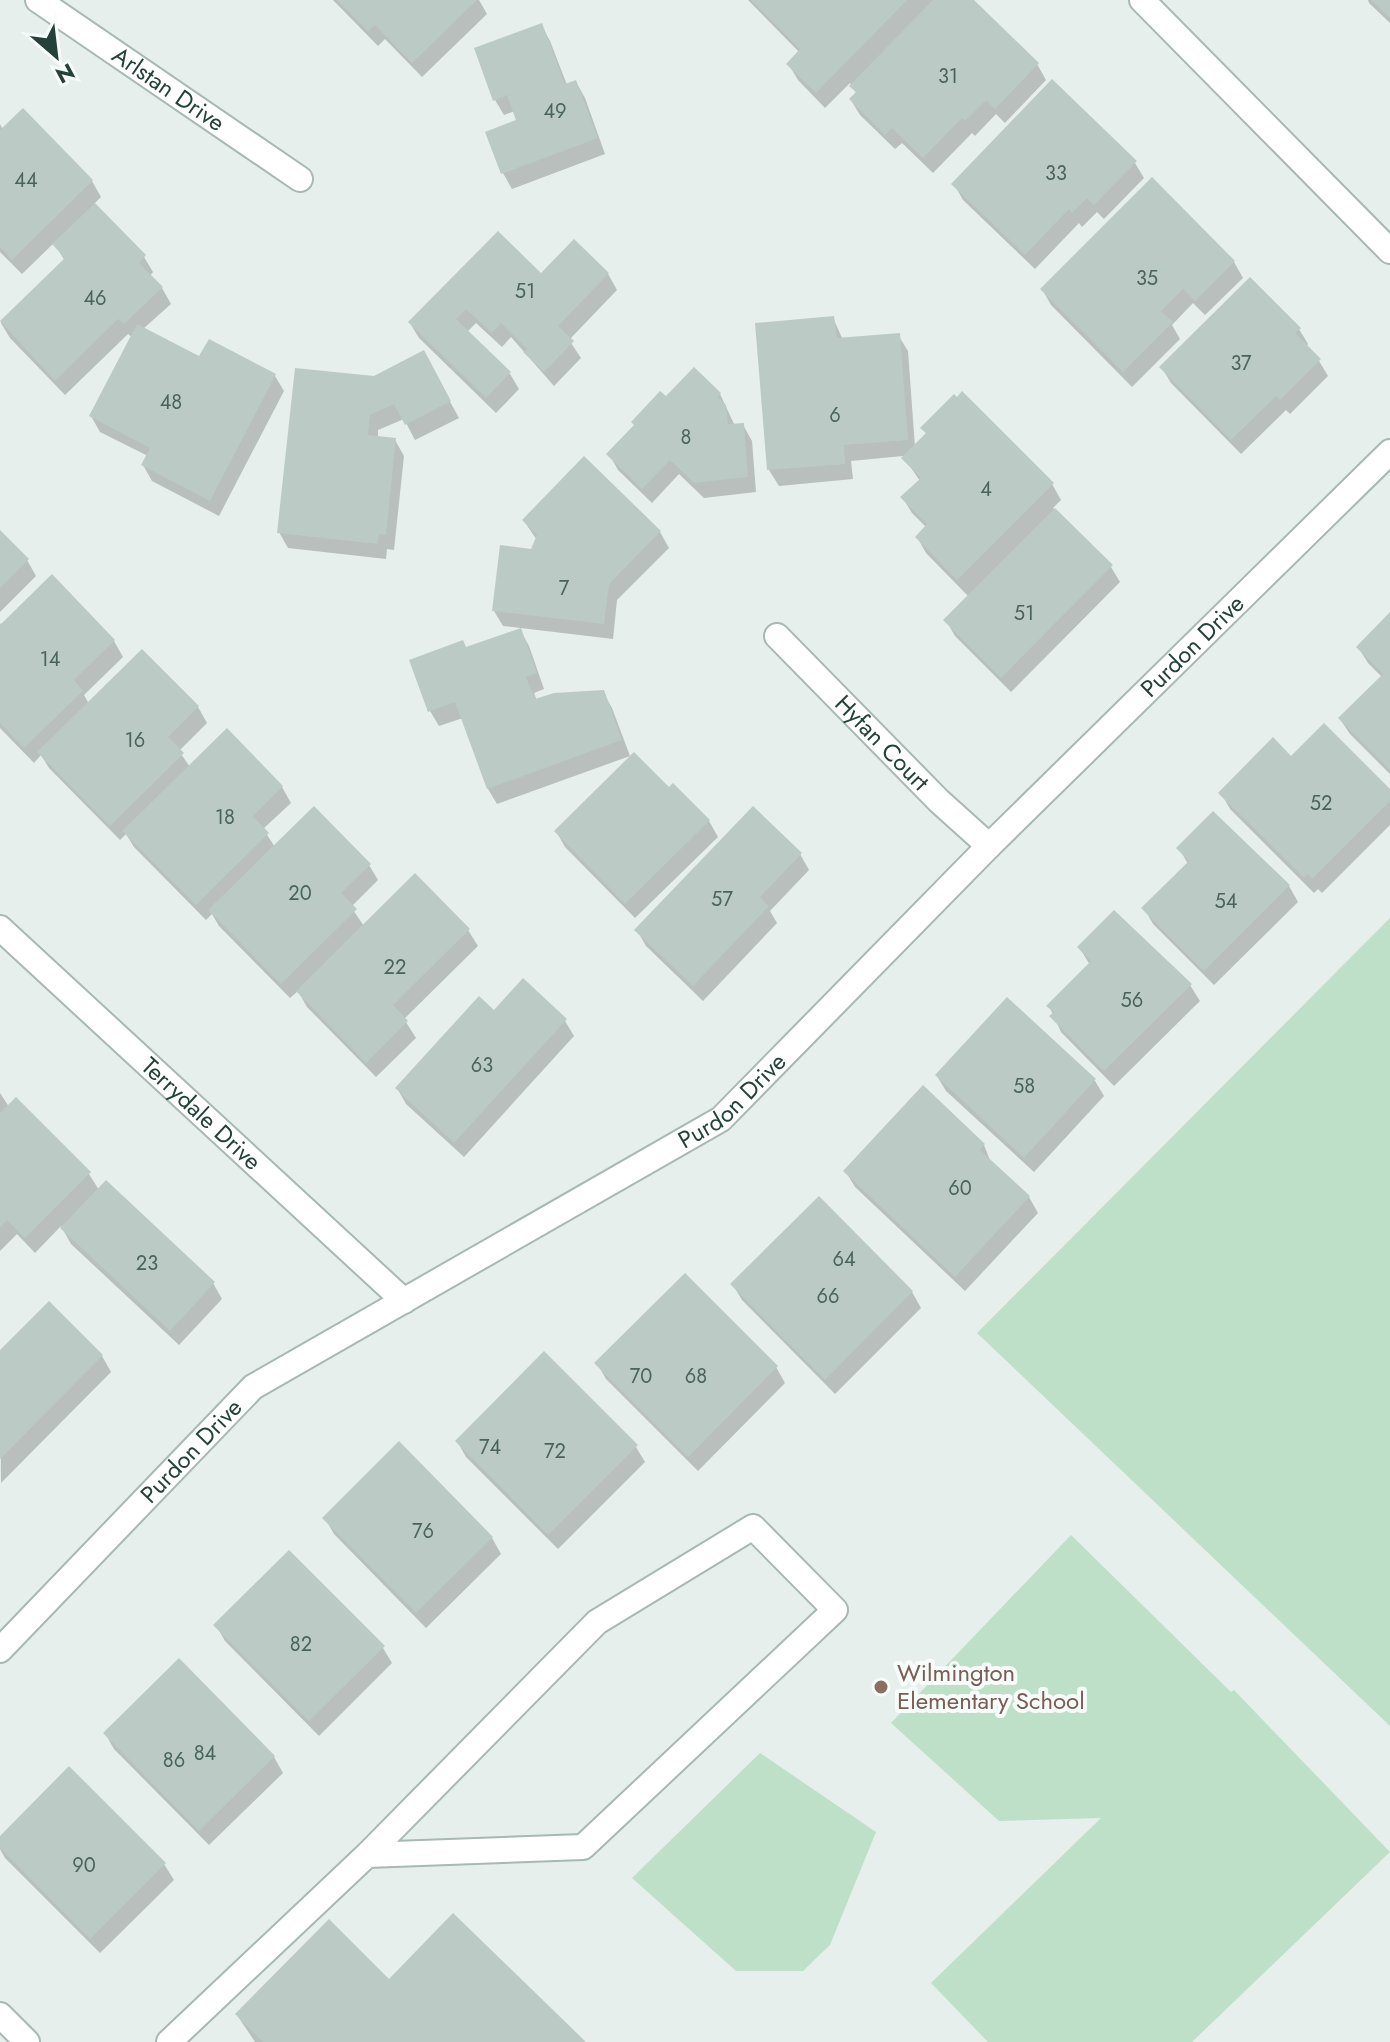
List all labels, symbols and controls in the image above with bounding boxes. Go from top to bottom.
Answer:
north arrow [16,16,96,96]
street label: Arlstan Drive [105,38,232,140]
text: N [50,55,81,92]
house number: 31 [938,62,958,91]
house number: 49 [543,97,567,126]
house number: 33 [1045,159,1067,188]
house number: 44 [14,166,38,195]
house number: 35 [1136,264,1158,293]
house number: 51 [515,277,535,306]
house number: 46 [83,284,107,313]
house number: 37 [1230,349,1252,378]
house number: 48 [160,388,182,417]
house number: 6 [829,401,841,430]
house number: 8 [681,423,691,452]
house number: 4 [980,475,992,504]
house number: 7 [559,574,570,603]
street label: Purdon Drive [1132,586,1252,705]
house number: 51 [1014,599,1034,628]
house number: 14 [40,645,61,674]
street label: Hyfan Court [827,687,938,799]
house number: 16 [125,726,145,755]
house number: 52 [1310,789,1332,818]
house number: 18 [215,803,235,832]
house number: 20 [288,879,312,908]
house number: 57 [711,885,733,914]
house number: 54 [1215,887,1238,916]
house number: 22 [384,953,406,982]
house number: 56 [1121,986,1143,1015]
street label: Purdon Drive [671,1045,794,1157]
street label: Terrydale Drive [134,1049,270,1178]
house number: 63 [471,1051,493,1080]
house number: 58 [1013,1072,1035,1101]
house number: 60 [948,1174,972,1203]
house number: 64 [832,1245,856,1274]
house number: 23 [136,1249,158,1278]
house number: 66 [816,1282,840,1311]
house number: 70 [630,1362,652,1391]
house number: 68 [685,1362,707,1391]
street label: Purdon Drive [132,1390,250,1511]
house number: 74 [479,1433,501,1462]
house number: 72 [544,1437,566,1466]
house number: 76 [412,1517,434,1546]
house number: 82 [290,1630,312,1659]
place label: Wilmington Elementary School [897,1655,1085,1718]
marker: Wilmington Elementary School [872,1678,890,1696]
house number: 84 [194,1739,217,1768]
house number: 86 [163,1746,185,1775]
house number: 90 [72,1851,96,1880]

